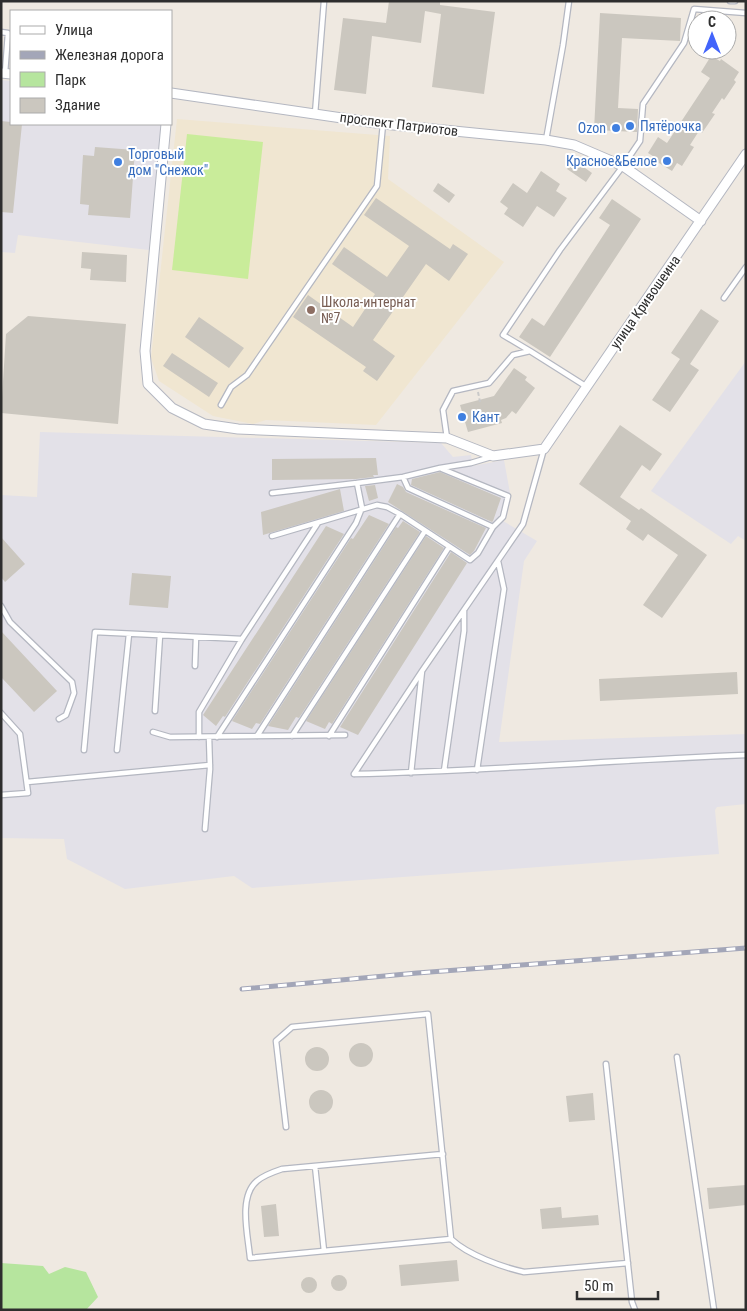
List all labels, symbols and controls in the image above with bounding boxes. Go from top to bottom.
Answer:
legend [10,10,172,125]
north arrow [687,10,737,60]
text: С [708,14,716,30]
text: Улица [55,21,93,39]
text: Железная дорога [55,46,164,64]
text: Парк [55,71,86,89]
text: Здание [55,96,100,114]
street label: проспект Патриотов [339,109,459,139]
place label: Пятёрочка [640,118,702,134]
place label: Ozon [578,120,606,136]
marker: Пятёрочка [624,120,636,132]
marker: Ozon [610,122,622,134]
place label: Торговый дом "Снежок" [128,146,208,178]
place label: Красное&Белое [566,153,657,169]
marker: Красное&Белое [661,155,673,167]
marker: Торговый дом "Снежок" [112,156,124,168]
street label: улица Кривошеина [607,252,683,352]
place label: Школа-интернат №7 [321,294,416,326]
marker: Школа-интернат №7 [305,304,317,316]
place label: Кант [472,409,500,425]
marker: Кант [456,411,468,423]
scale bar [577,1268,658,1300]
text: 50 m [584,1277,614,1295]

